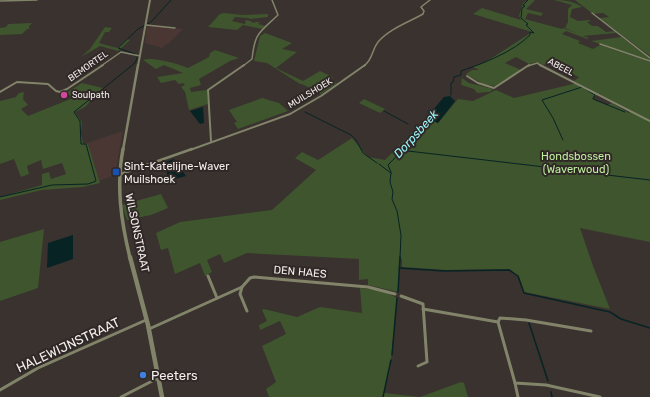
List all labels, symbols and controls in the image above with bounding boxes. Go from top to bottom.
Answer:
street label: BEMORTEL [66,49,110,83]
street label: ABEEL [546,56,576,78]
street label: MUILSHOEK [286,76,334,110]
marker: Soulpath [59,90,69,100]
place label: Soulpath [72,90,110,100]
water label: Dorpsbeek [391,107,442,161]
park label: Hondsbossen (Waverwoud) [541,150,611,176]
place label: Sint-Katelijne-Waver Muilshoek [124,160,230,186]
marker: Sint-Katelijne-Waver Muilshoek [111,167,121,177]
street label: WILSONSTRAAT [122,192,152,274]
street label: DEN HAES [273,263,327,281]
street label: HALEWIJNSTRAAT [14,314,123,376]
place label: Peeters [151,368,198,383]
marker: Peeters [138,370,148,380]

